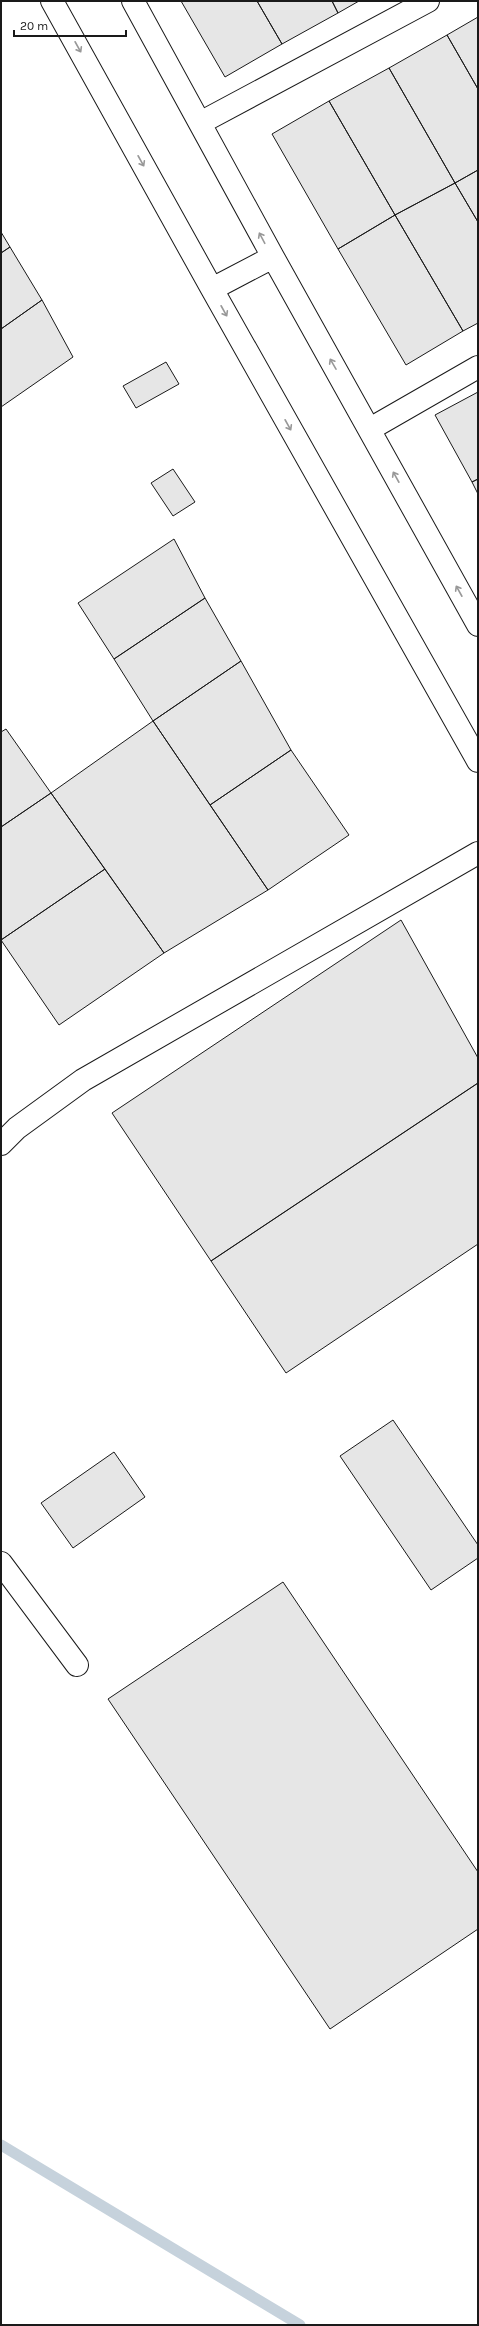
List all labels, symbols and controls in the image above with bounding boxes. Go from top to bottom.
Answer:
scale bar [14,12,126,38]
text: 20 m [20,19,48,33]
one-way arrow [75,41,82,53]
one-way arrow [137,155,145,167]
one-way arrow [258,232,266,244]
one-way arrow [221,305,229,317]
one-way arrow [328,358,336,370]
one-way arrow [285,419,293,431]
one-way arrow [392,471,400,483]
one-way arrow [455,585,463,597]

